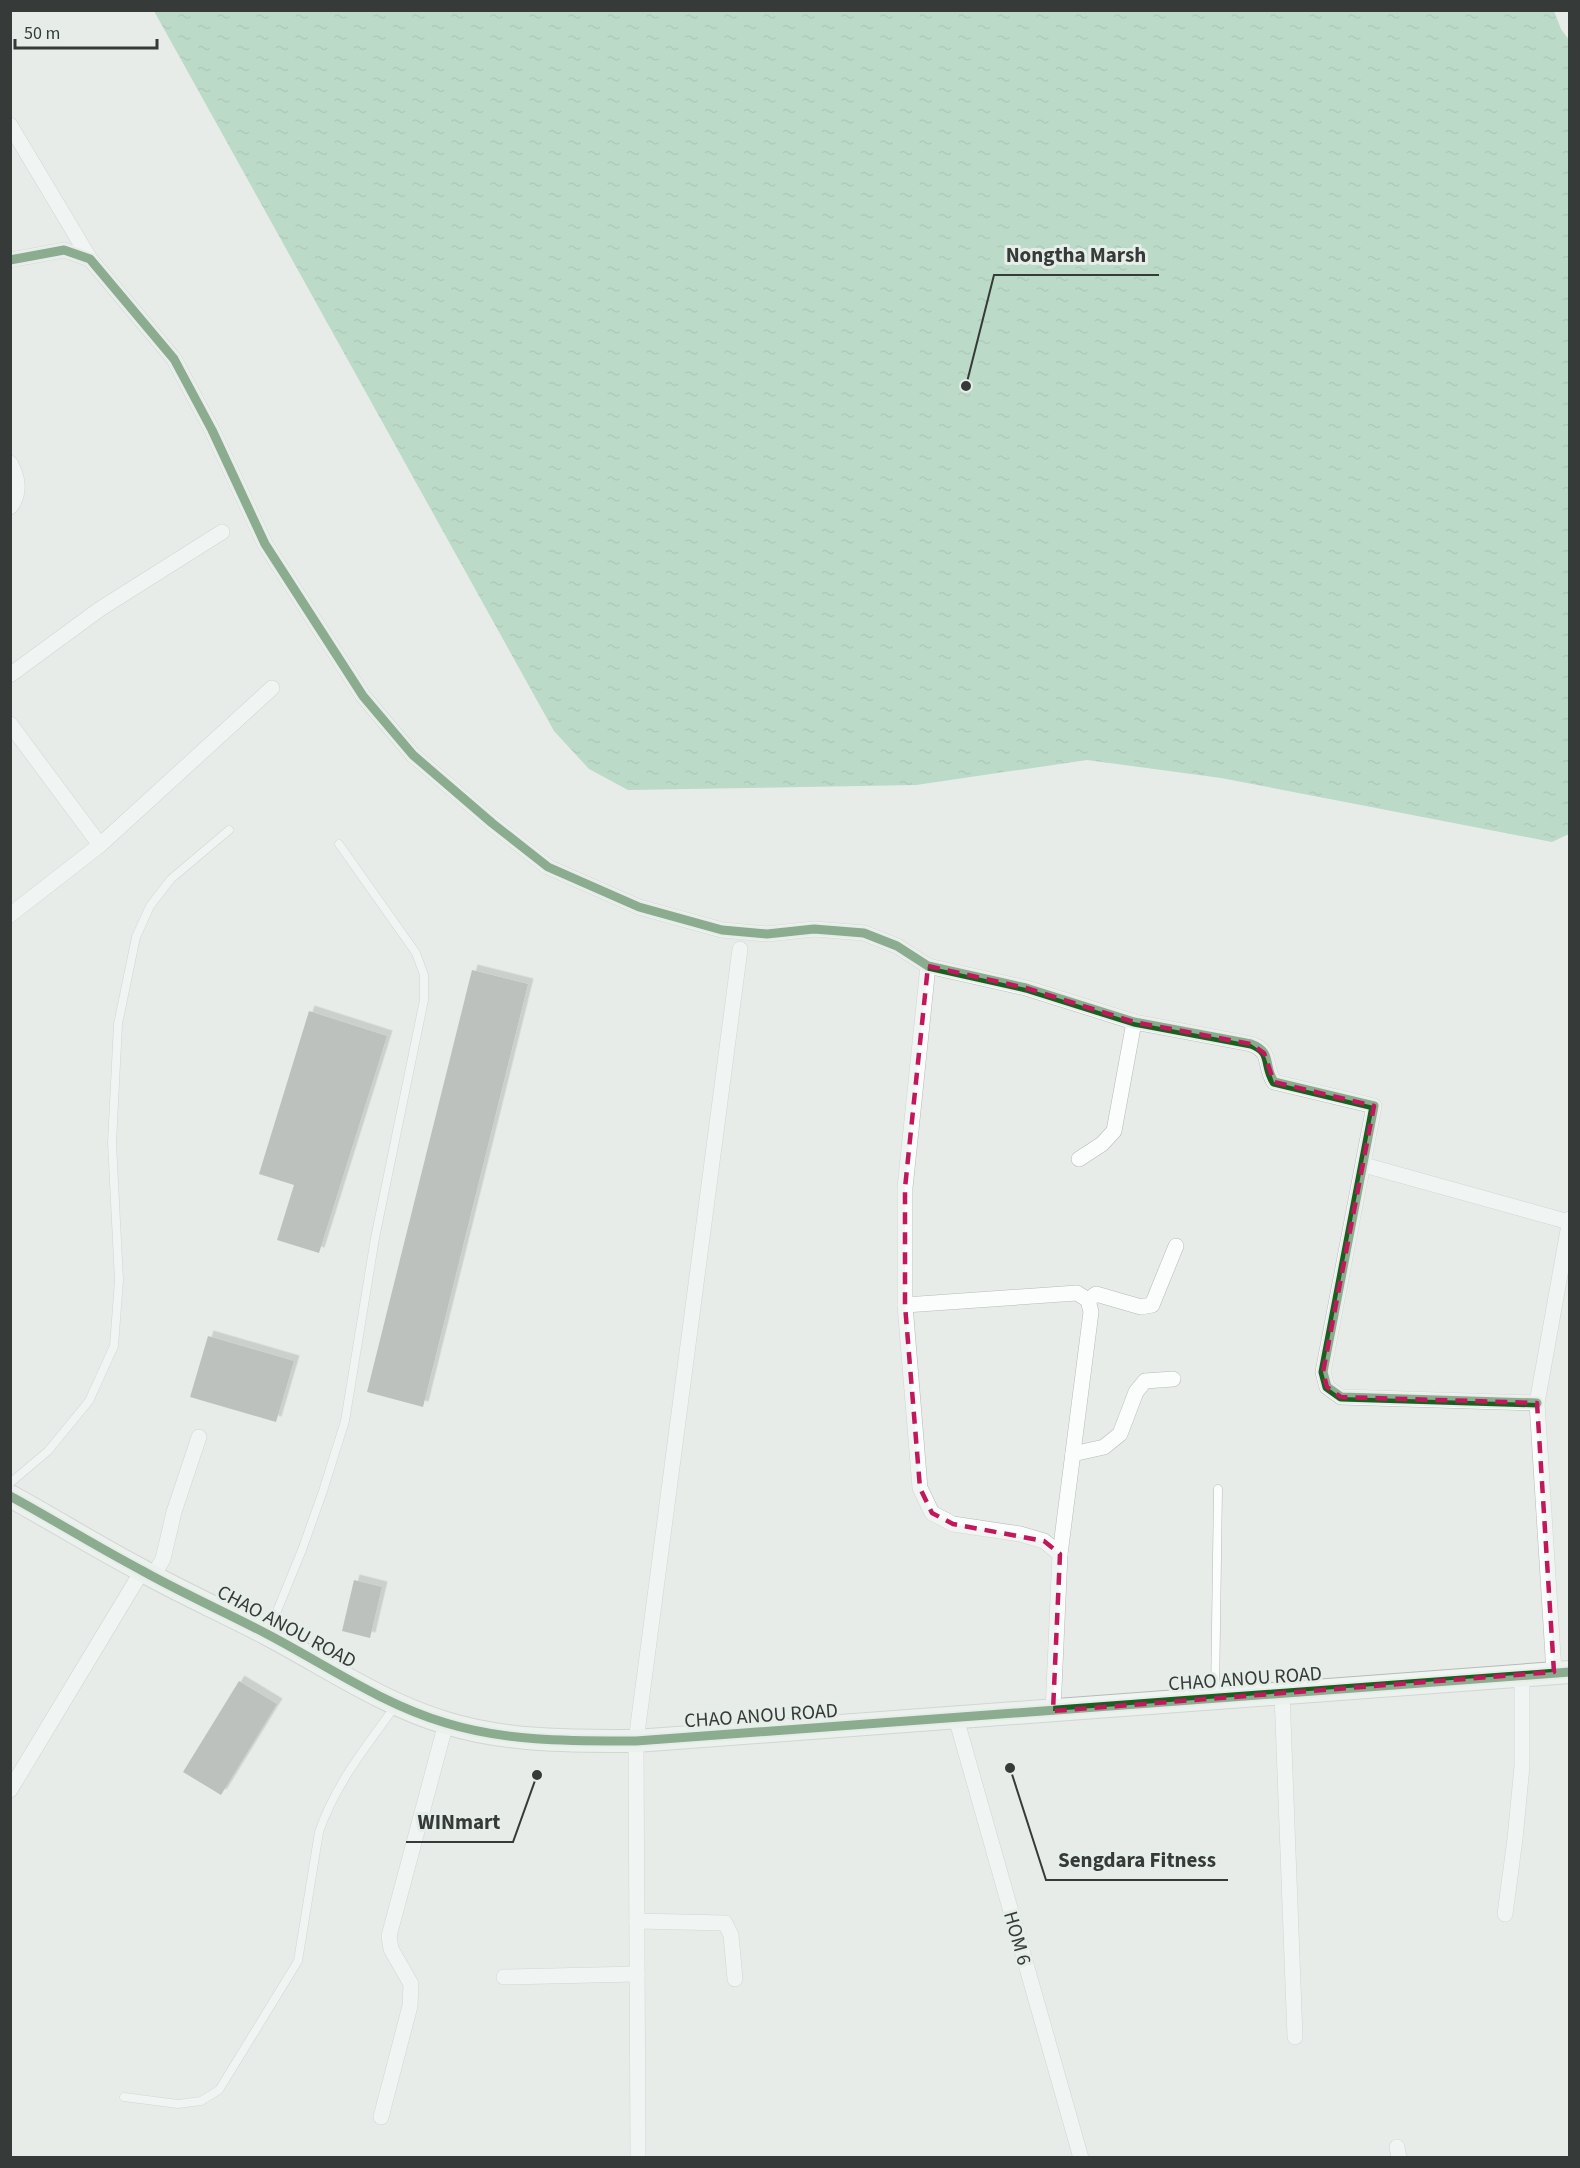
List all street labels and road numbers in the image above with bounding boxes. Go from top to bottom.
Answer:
street label: CHAO ANOU ROAD [212,1578,361,1675]
street label: CHAO ANOU ROAD [1167,1660,1323,1698]
street label: CHAO ANOU ROAD [683,1697,839,1735]
street label: HOM 6 [996,1908,1038,1969]

